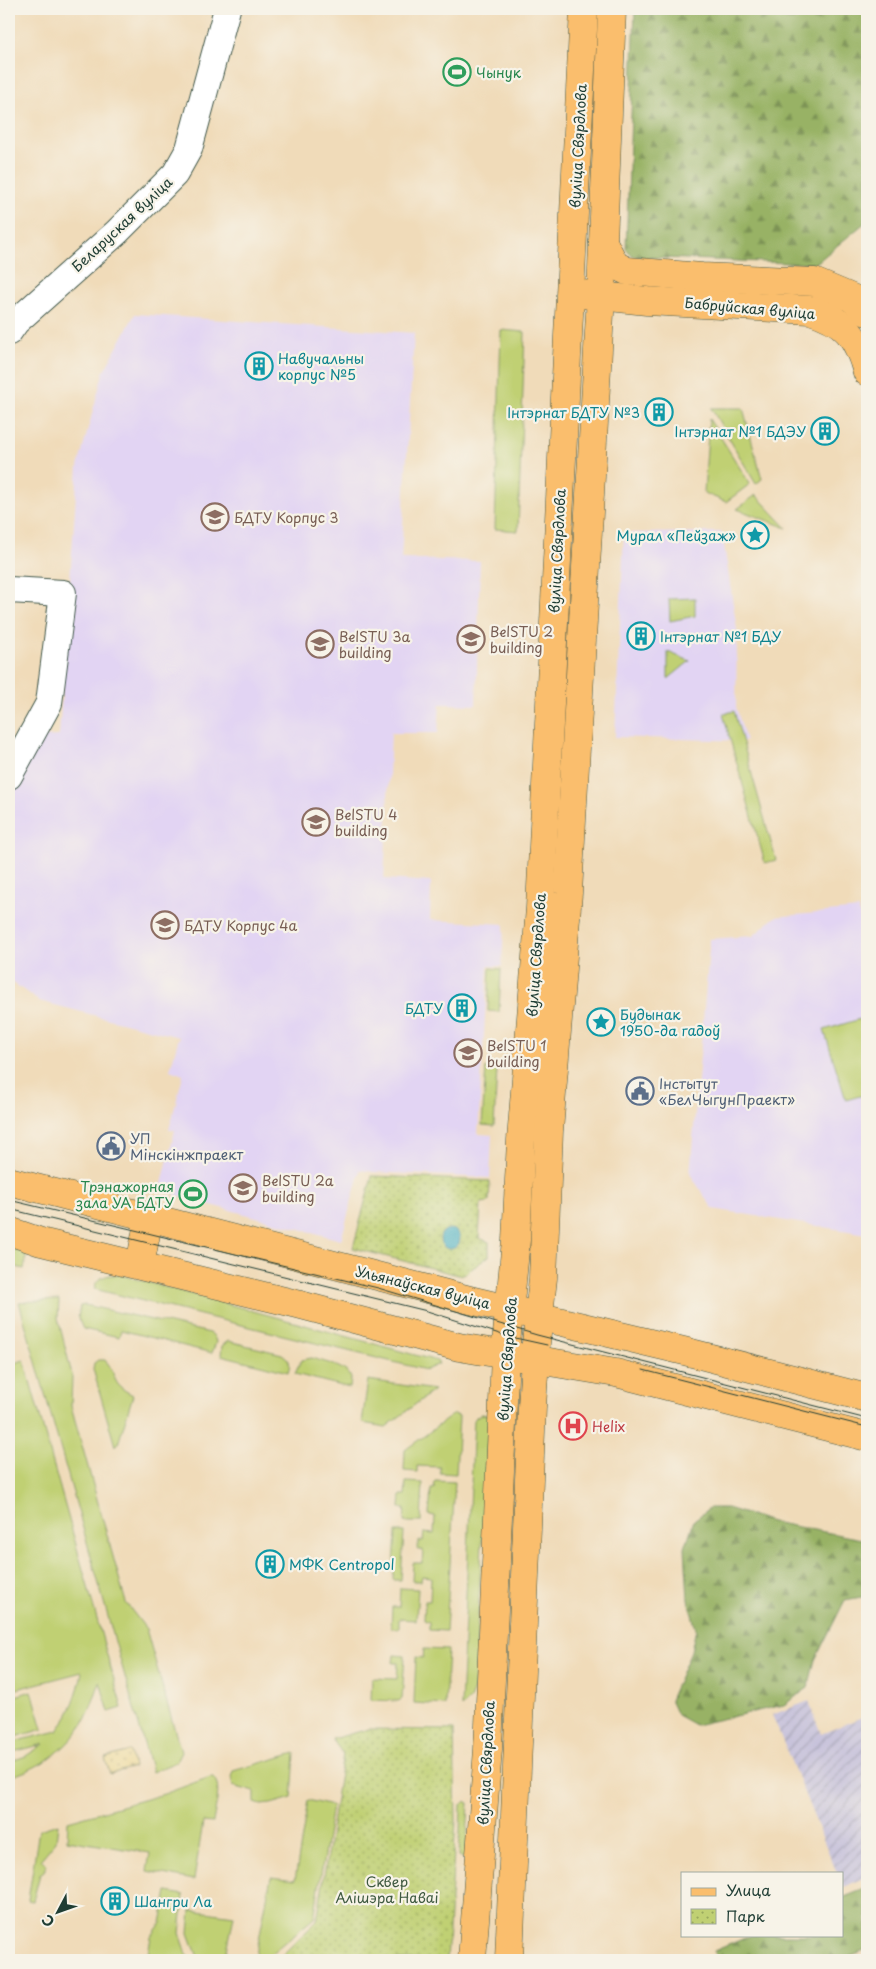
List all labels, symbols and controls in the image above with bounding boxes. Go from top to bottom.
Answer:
sports icon: Чынук [442,57,472,87]
place label: Чынук [476,62,522,83]
street label: вуліца Свярдлова [564,83,592,208]
street label: Беларуская вуліца [67,171,177,276]
street label: Бабруйская вуліца [684,292,817,324]
place label: Навучальны корпус №5 [278,348,364,385]
building icon: Навучальны корпус №5 [244,351,274,381]
building icon: Інтэрнат БДТУ №3 [644,397,674,427]
place label: Інтэрнат БДТУ №3 [507,402,640,423]
building icon: Інтэрнат №1 БДЭУ [810,416,840,446]
place label: Інтэрнат №1 БДЭУ [675,421,806,442]
street label: вуліца Свярдлова [543,488,571,613]
school or university icon: БДТУ Корпус 3 [200,502,230,532]
place label: БДТУ Корпус 3 [234,507,339,528]
place icon: Мурал «Пейзаж» [740,520,770,550]
place label: Мурал «Пейзаж» [617,525,736,546]
place label: BelSTU 2 building [490,621,553,658]
building icon: Інтэрнат №1 БДУ [626,621,656,651]
school or university icon: BelSTU 2 building [456,624,486,654]
place label: BelSTU 3a building [339,626,411,663]
place label: Інтэрнат №1 БДУ [660,626,781,647]
school or university icon: BelSTU 3a building [305,629,335,659]
place label: BelSTU 4 building [335,804,397,841]
school or university icon: BelSTU 4 building [301,807,331,837]
street label: вуліца Свярдлова [521,892,551,1018]
school or university icon: БДТУ Корпус 4а [150,910,180,940]
place label: БДТУ Корпус 4а [184,915,298,936]
building icon: БДТУ [447,993,477,1023]
place label: БДТУ [405,998,443,1019]
place label: Будынак 1950-да гадоў [620,1004,720,1041]
place icon: Будынак 1950-да гадоў [586,1007,616,1037]
place label: BelSTU 1 building [487,1035,546,1072]
school or university icon: BelSTU 1 building [453,1038,483,1068]
place label: Інстытут «БелЧыгунПраект» [659,1073,795,1110]
public building icon: Інстытут «БелЧыгунПраект» [625,1076,655,1106]
place label: УП Мінскінжпраект [130,1128,243,1165]
public building icon: УП Мінскінжпраект [96,1131,126,1161]
place label: BelSTU 2a building [262,1170,334,1207]
school or university icon: BelSTU 2a building [228,1173,258,1203]
place label: Трэнажорная зала УА БДТУ [75,1176,174,1213]
sports icon: Трэнажорная зала УА БДТУ [178,1179,208,1209]
street label: Ульянаўская вуліца [354,1260,493,1314]
street label: вуліца Свярдлова [492,1296,522,1422]
hospital icon: Helix [558,1411,588,1441]
place label: Helix [592,1416,625,1437]
building icon: МФК Centropol [255,1549,285,1579]
place label: МФК Centropol [289,1554,394,1575]
street label: вуліца Свярдлова [472,1700,500,1825]
park label: Сквер Алішэра Наваі [335,1871,439,1908]
legend [681,1872,844,1936]
text: Улица [726,1878,771,1901]
north arrow [32,1886,82,1936]
building icon: Шангри Ла [100,1886,130,1916]
place label: Шангри Ла [134,1891,212,1912]
text: Парк [726,1904,765,1927]
text: С [36,1910,59,1932]

